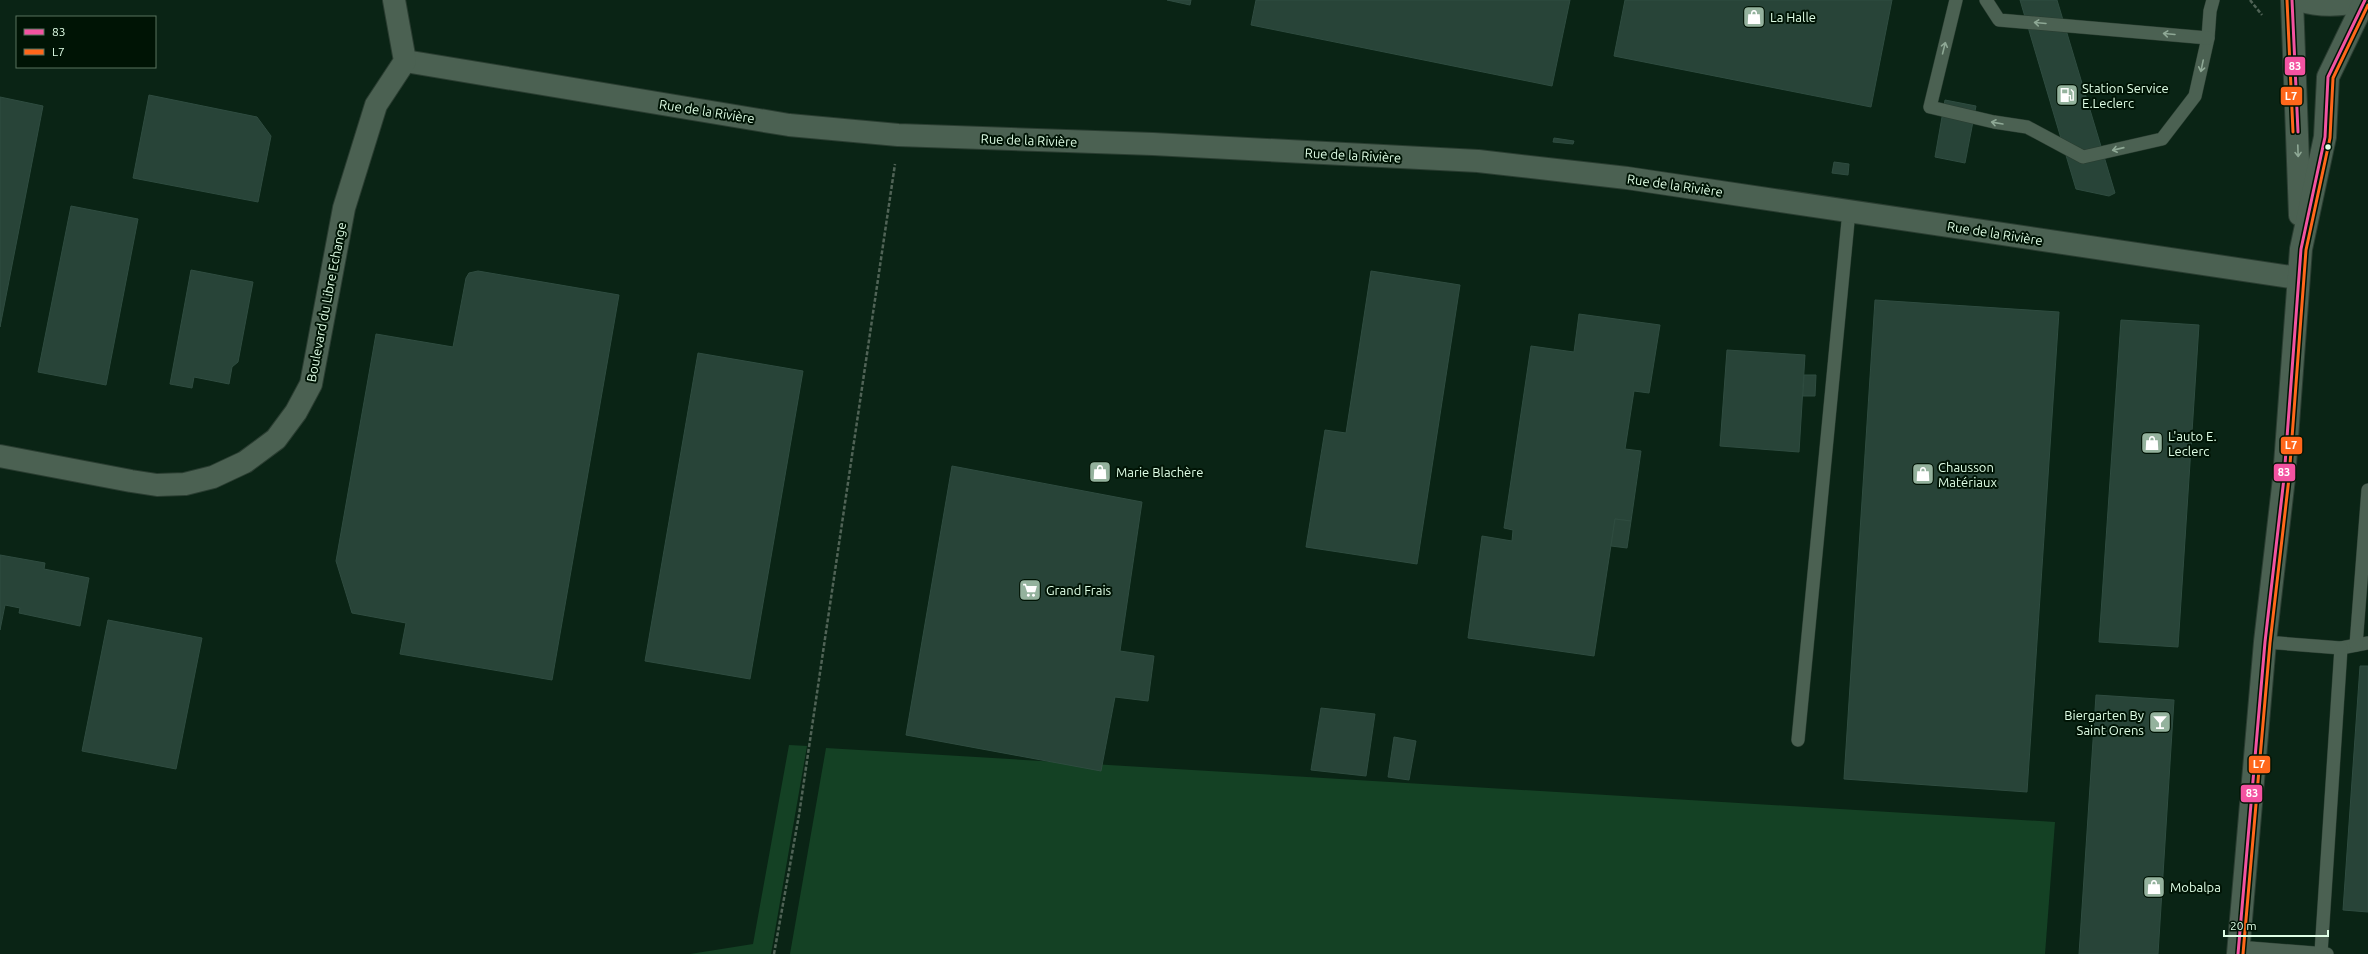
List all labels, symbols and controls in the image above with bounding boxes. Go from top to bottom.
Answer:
shop icon: La Halle [1741,4,1767,30]
place label: La Halle [1770,10,1816,24]
legend [16,16,156,68]
one-way arrow [2034,20,2047,27]
text: 83 [52,25,66,38]
one-way arrow [2163,31,2176,38]
one-way arrow [1941,42,1949,55]
text: L7 [52,45,65,58]
line badge: 83 [2284,56,2306,76]
one-way arrow [2198,59,2206,72]
text: 83 [2289,60,2301,72]
place label: Station Service E.Leclerc [2082,81,2169,110]
fuel station icon: Station Service E.Leclerc [2054,82,2080,108]
line badge: L7 [2280,86,2303,106]
text: L7 [2285,90,2297,102]
street label: Rue de la Rivière [658,97,756,125]
one-way arrow [1991,118,2004,126]
street label: Rue de la Rivière [981,131,1077,149]
unlabelled marker [2323,142,2333,152]
one-way arrow [2294,144,2302,157]
street label: Rue de la Rivière [1304,145,1402,165]
one-way arrow [2112,146,2125,153]
street label: Rue de la Rivière [1626,171,1724,199]
street label: Rue de la Rivière [1946,219,2044,247]
street label: Boulevard du Libre Echange [304,221,348,383]
place label: L'auto E. Leclerc [2168,429,2217,458]
shop icon: L'auto E. Leclerc [2139,430,2165,456]
line badge: L7 [2280,436,2303,455]
text: L7 [2285,439,2297,451]
shop icon: Marie Blachère [1087,459,1113,485]
place label: Chausson Matériaux [1938,460,1997,489]
shop icon: Chausson Matériaux [1910,461,1936,487]
line badge: 83 [2273,463,2296,482]
place label: Marie Blachère [1116,465,1203,479]
text: 83 [2278,466,2290,478]
supermarket icon: Grand Frais [1017,577,1043,603]
place label: Grand Frais [1046,583,1112,597]
place label: Biergarten By Saint Orens [2064,708,2144,737]
bar icon: Biergarten By Saint Orens [2147,709,2173,735]
line badge: L7 [2248,755,2271,774]
text: L7 [2253,758,2265,770]
line badge: 83 [2240,784,2263,803]
text: 83 [2246,787,2258,799]
shop icon: Mobalpa [2141,874,2167,900]
place label: Mobalpa [2170,880,2221,894]
scale bar [2224,912,2328,938]
text: 20 m [2230,919,2257,932]

